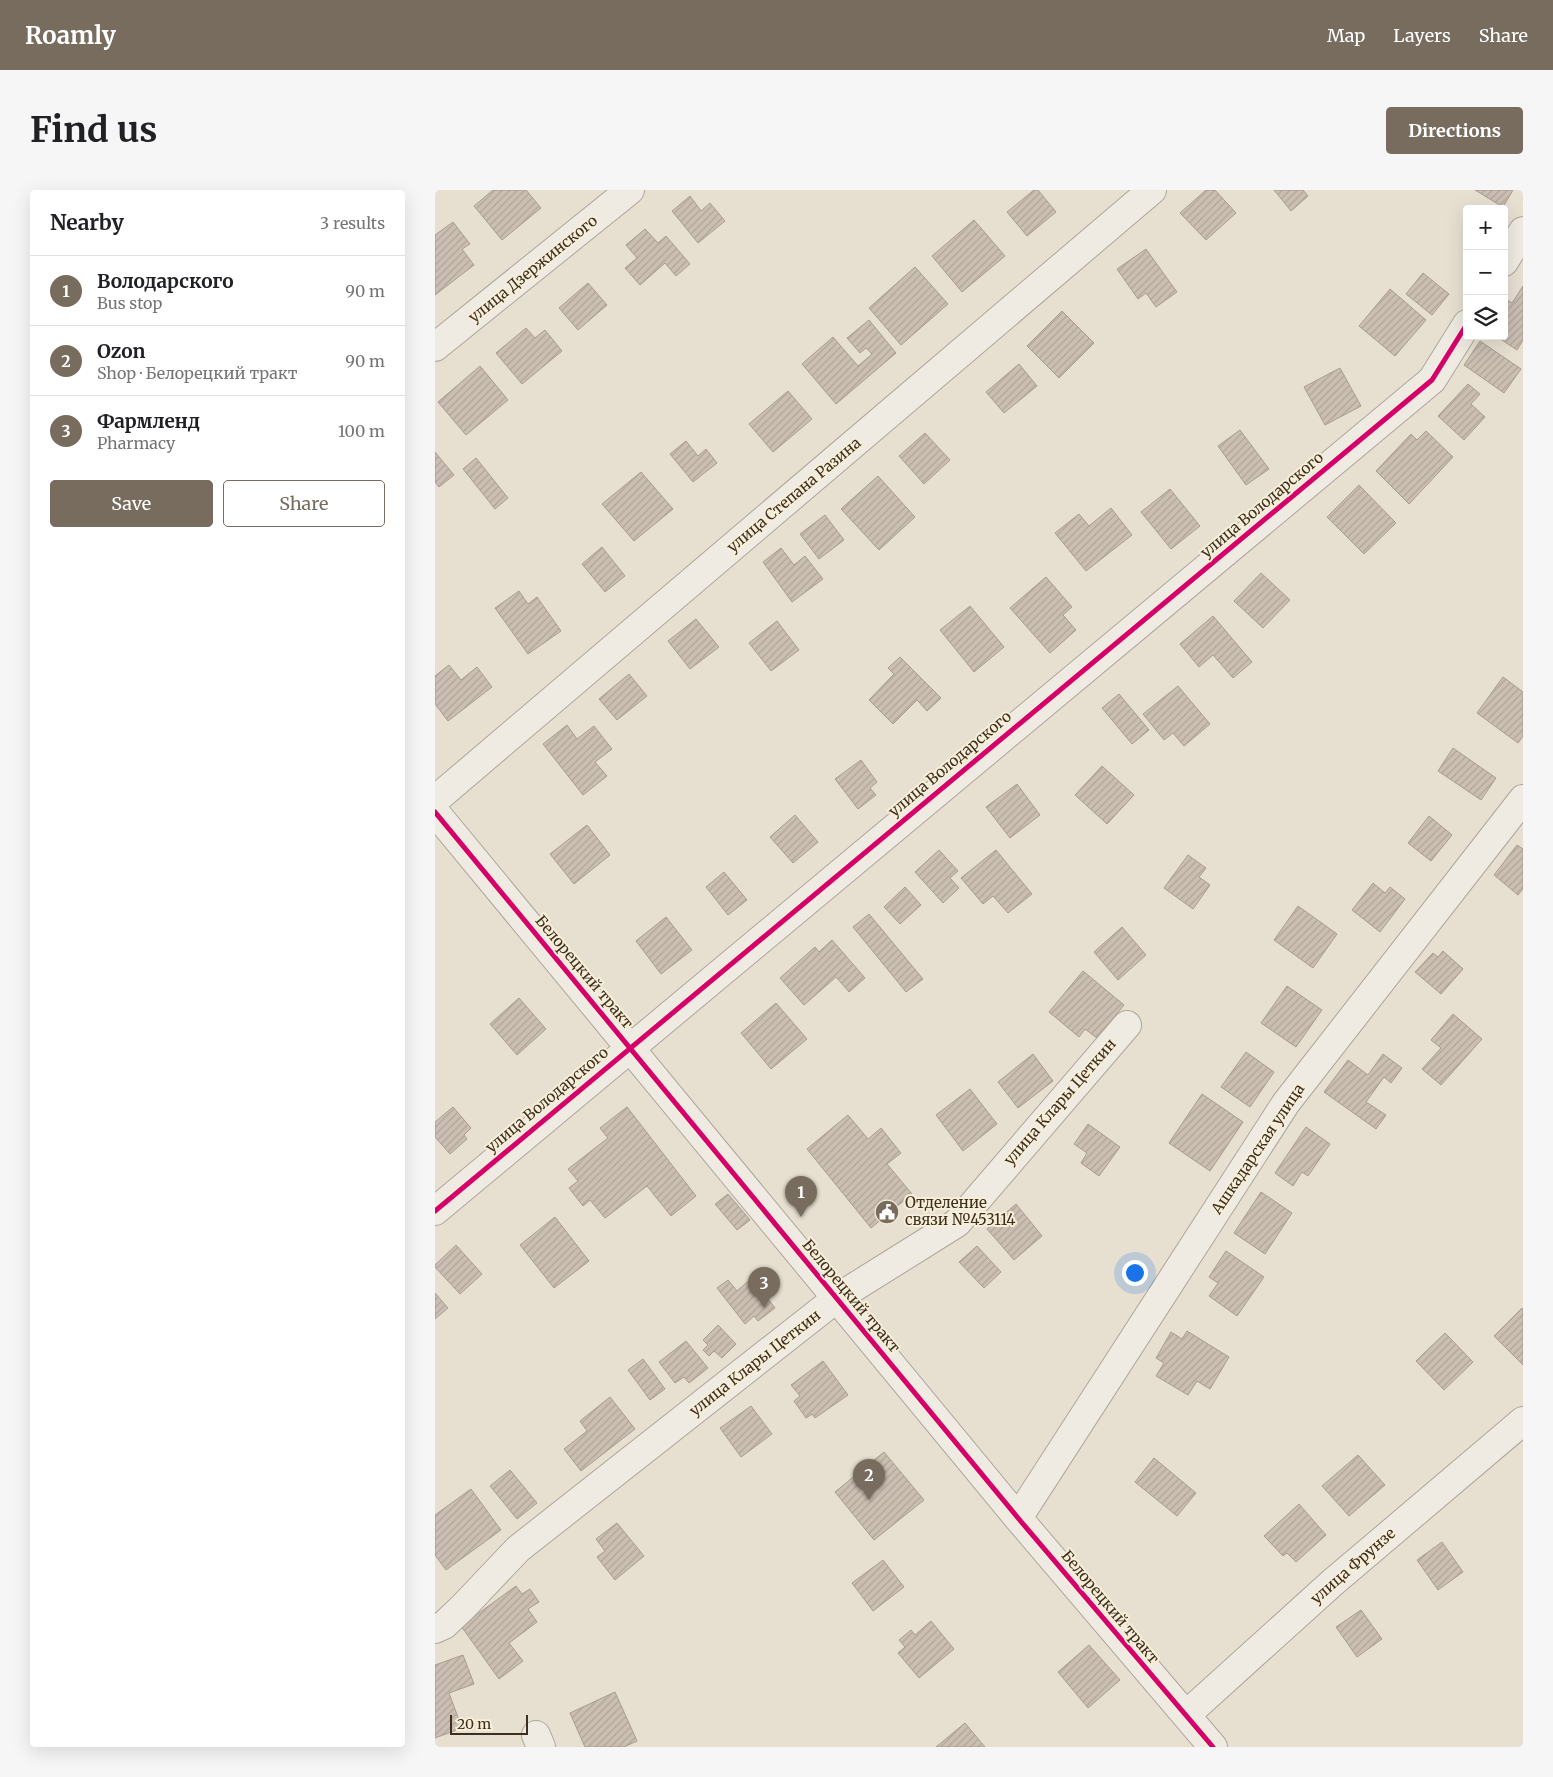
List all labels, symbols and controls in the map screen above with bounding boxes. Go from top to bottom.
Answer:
text: Roamly [25,20,116,51]
text: Map [1327,24,1365,47]
text: Layers [1393,24,1451,47]
text: Share [1479,24,1528,47]
button: Directions [1386,107,1523,154]
text: Find us [30,108,157,152]
map controls [1463,205,1508,340]
button: + [1463,205,1508,250]
text: Nearby [50,209,124,236]
street label: улица Дзержинского [464,211,601,326]
text: 3 results [320,213,385,233]
button: − [1463,250,1508,295]
text: Володарского [97,269,234,293]
text: 1 [62,281,70,301]
text: 90 m [345,281,385,301]
text: Bus stop [97,293,162,313]
button: layers [1463,295,1508,340]
text: Ozon [97,339,146,363]
text: 2 [61,351,71,371]
text: 90 m [345,351,385,371]
text: Shop · Белорецкий тракт [97,363,298,383]
text: Фармленд [97,409,200,433]
text: 3 [61,421,71,441]
text: 100 m [338,421,385,441]
text: Pharmacy [97,433,175,453]
street label: улица Степана Разина [723,433,865,556]
street label: улица Володарского [1196,448,1327,562]
button: Save [50,480,213,527]
button: Share [223,480,385,527]
street label: улица Володарского [884,707,1015,821]
street label: Белорецкий тракт [531,911,637,1032]
street label: улица Клары Цеткин [999,1034,1120,1169]
street label: улица Володарского [481,1043,612,1157]
street label: Ашкадарская улица [1206,1080,1308,1218]
pin: 1 [785,1176,817,1217]
place label: Отделение связи №453114 [905,1193,1016,1229]
public building icon: Отделение связи №453114 [874,1199,900,1225]
street label: Белорецкий тракт [798,1235,904,1356]
your location [1122,1260,1148,1286]
pin: 3 [748,1267,780,1308]
street label: улица Клары Цеткин [685,1305,824,1420]
pin: 2 [853,1459,885,1500]
street label: улица Фрунзе [1306,1523,1399,1608]
street label: Белорецкий тракт [1057,1546,1163,1667]
scale bar [450,1712,527,1735]
text: 20 m [457,1715,491,1733]

